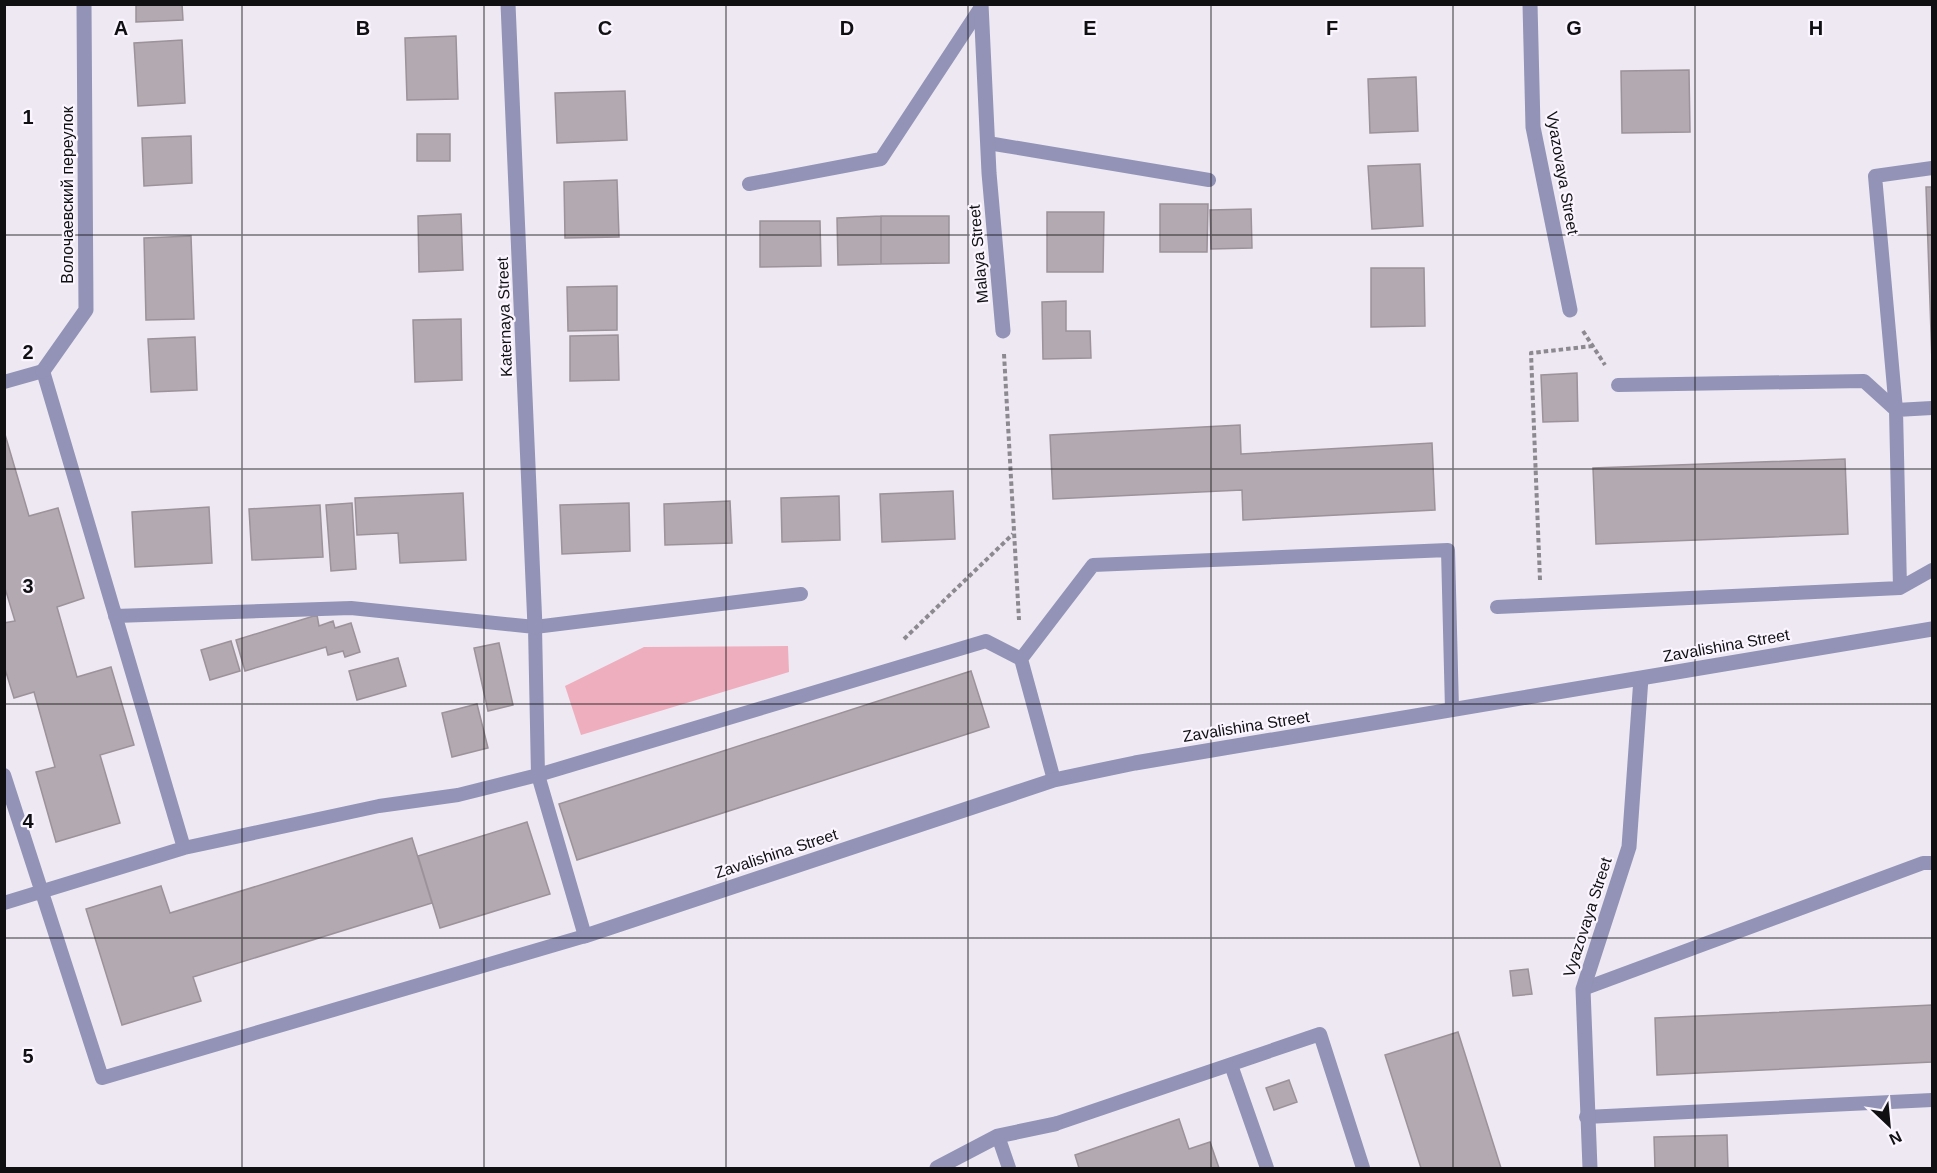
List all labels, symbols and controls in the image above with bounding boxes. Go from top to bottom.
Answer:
text: A [114,17,128,39]
text: B [356,17,370,39]
text: C [598,17,612,39]
text: D [840,17,854,39]
text: E [1083,17,1097,39]
text: F [1326,17,1338,39]
text: G [1566,17,1582,39]
text: H [1809,17,1823,39]
street label: Волочаевский переулок [59,105,76,284]
text: 1 [22,106,34,128]
street label: Vyazovaya Street [1543,110,1582,237]
street label: Malaya Street [966,203,991,304]
street label: Katernaya Street [494,256,515,377]
text: 2 [22,341,34,363]
text: 3 [22,575,34,597]
street label: Zavalishina Street [1662,626,1791,665]
street label: Zavalishina Street [1182,708,1311,745]
text: 4 [22,810,34,832]
street label: Zavalishina Street [713,825,840,881]
street label: Vyazovaya Street [1560,855,1615,979]
text: 5 [22,1045,34,1067]
north arrow [1859,1095,1919,1155]
text: N [1886,1128,1904,1148]

